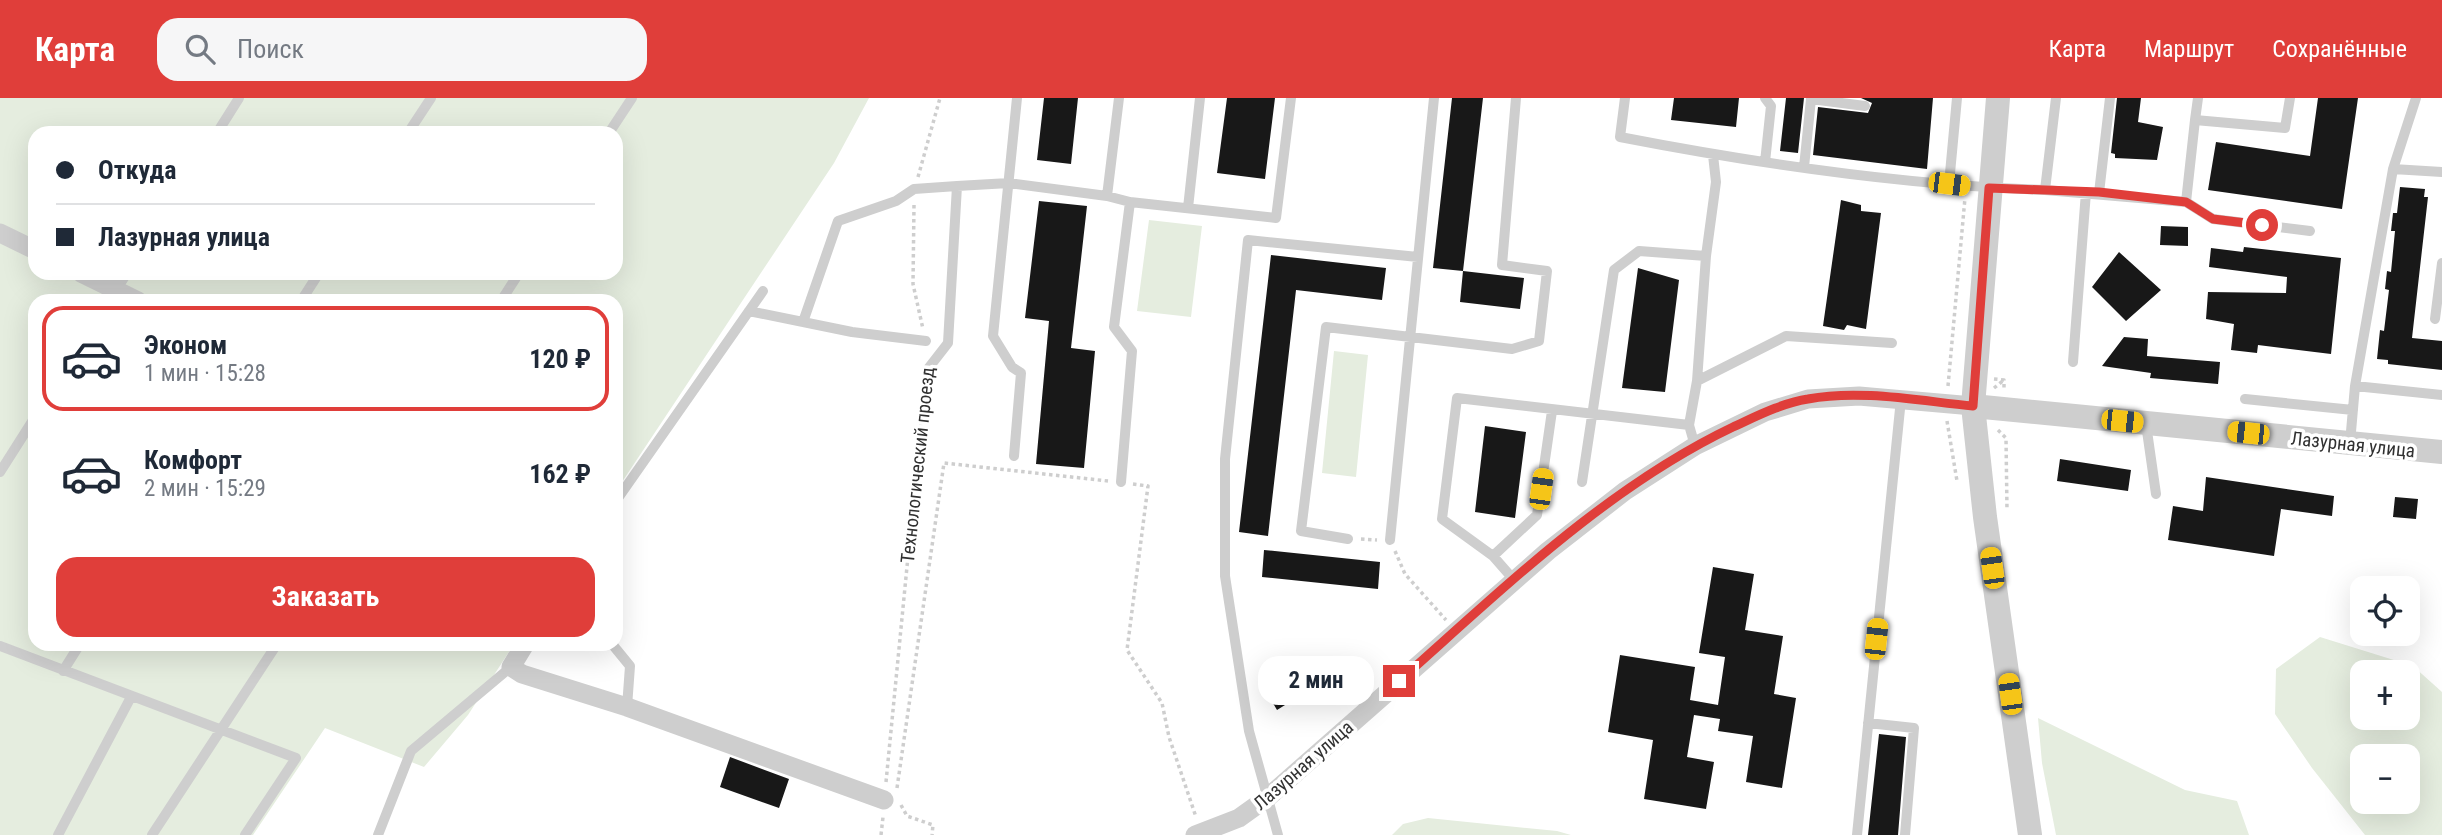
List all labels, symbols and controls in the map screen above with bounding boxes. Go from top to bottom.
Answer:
search box [157,18,647,81]
text: Карта [35,30,115,69]
icon: search [181,30,219,68]
text: Поиск [237,34,304,64]
text: Карта [2049,35,2106,63]
text: Маршрут [2144,35,2234,63]
text: Сохранённые [2272,35,2407,63]
text: Откуда [98,155,176,185]
car [1927,171,1972,197]
route start [2246,209,2278,241]
text: Лазурная улица [98,222,270,252]
icon: car [60,327,123,390]
text: Эконом [144,330,227,360]
text: 120 ₽ [529,344,591,374]
text: 1 мин · 15:28 [144,360,266,387]
street label: Технологический проезд [896,366,939,564]
car [2101,408,2144,434]
car [2227,420,2270,446]
street label: Лазурная улица [2290,427,2416,462]
icon: car [60,442,123,505]
text: Комфорт [144,445,242,475]
text: 162 ₽ [529,459,591,489]
car [1528,467,1555,511]
text: 2 мин · 15:29 [144,475,266,502]
car [1979,546,2006,590]
button: Заказать [56,557,595,637]
map controls [2350,576,2420,814]
button: locate [2350,576,2420,646]
car [1864,617,1889,661]
callout: 2 мин [1259,656,1374,706]
button: + [2350,660,2420,730]
route end [1383,665,1415,697]
text: 2 мин [1288,667,1344,694]
car [1997,672,2024,716]
street label: Лазурная улица [1249,716,1358,815]
button: − [2350,744,2420,814]

